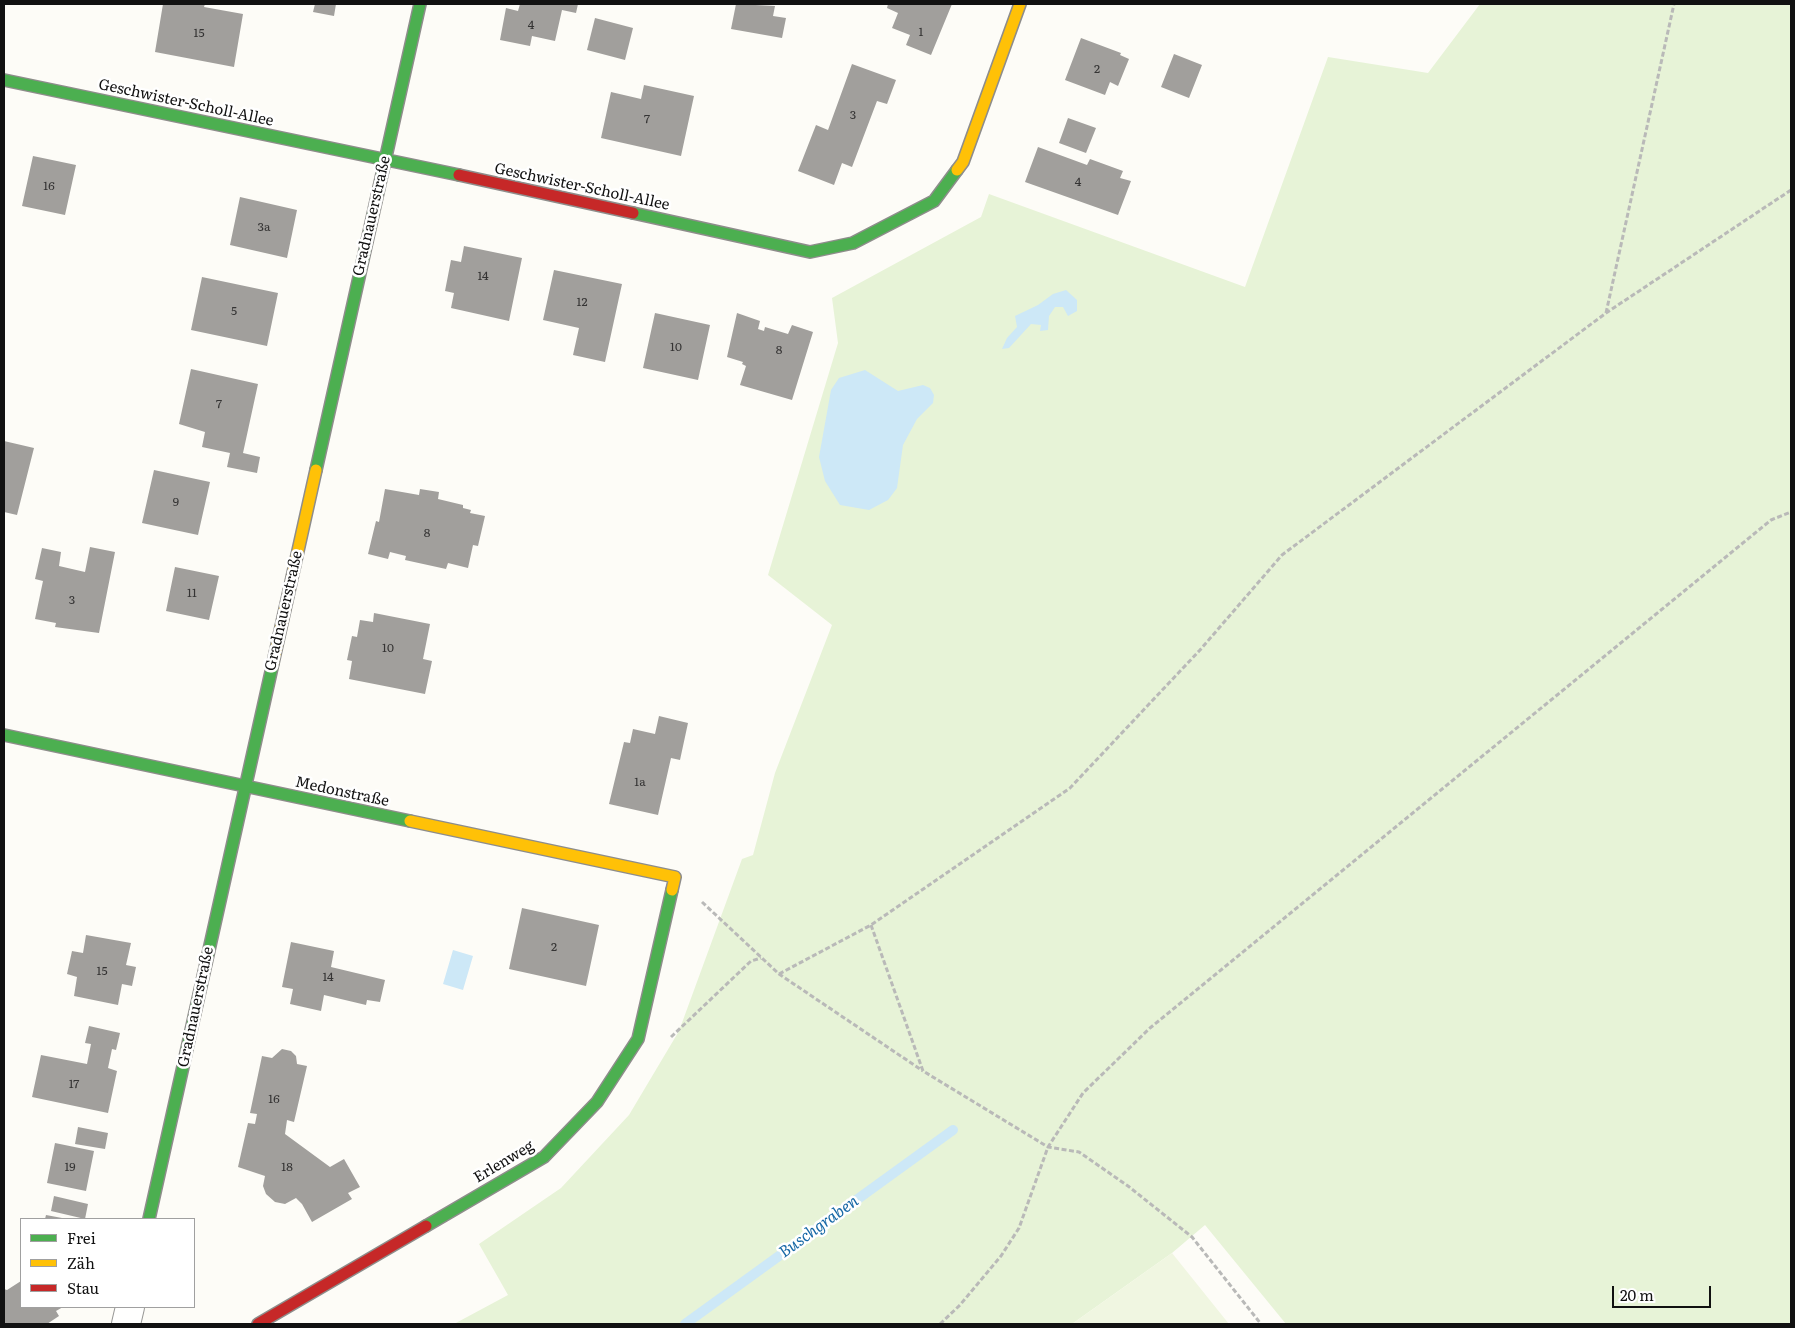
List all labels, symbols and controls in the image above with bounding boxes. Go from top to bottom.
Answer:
house number: 4 [528,18,534,32]
house number: 1 [919,25,923,39]
house number: 15 [194,26,204,40]
house number: 2 [1094,62,1100,76]
street label: Geschwister-Scholl-Allee [97,76,275,130]
house number: 3 [850,108,856,122]
house number: 7 [644,112,650,126]
street label: Gradnauerstraße [349,154,395,278]
street label: Geschwister-Scholl-Allee [493,160,671,214]
house number: 4 [1075,175,1081,189]
house number: 16 [43,179,55,193]
house number: 3a [258,220,270,234]
house number: 14 [477,269,489,283]
house number: 12 [577,295,587,309]
house number: 5 [231,304,237,318]
house number: 10 [670,340,682,354]
house number: 8 [776,343,782,357]
house number: 7 [216,397,222,411]
house number: 9 [173,495,179,509]
house number: 8 [424,526,430,540]
street label: Gradnauerstraße [261,549,307,673]
house number: 11 [187,586,197,600]
house number: 3 [69,593,75,607]
house number: 10 [382,641,394,655]
street label: Medonstraße [293,773,391,811]
house number: 1a [634,775,646,789]
house number: 2 [551,940,557,954]
street label: Gradnauerstraße [174,945,218,1069]
house number: 15 [97,964,107,978]
house number: 14 [322,970,334,984]
house number: 17 [69,1077,79,1091]
house number: 16 [268,1092,280,1106]
street label: Erlenweg [471,1137,537,1187]
house number: 19 [64,1160,76,1174]
house number: 18 [281,1160,293,1174]
water label: Buschgraben [776,1192,862,1262]
legend [20,1218,195,1308]
text: Frei [67,1226,96,1249]
text: Zäh [67,1251,95,1274]
text: Stau [67,1276,99,1299]
scale bar [1615,1276,1714,1308]
text: 20 m [1620,1283,1654,1306]

